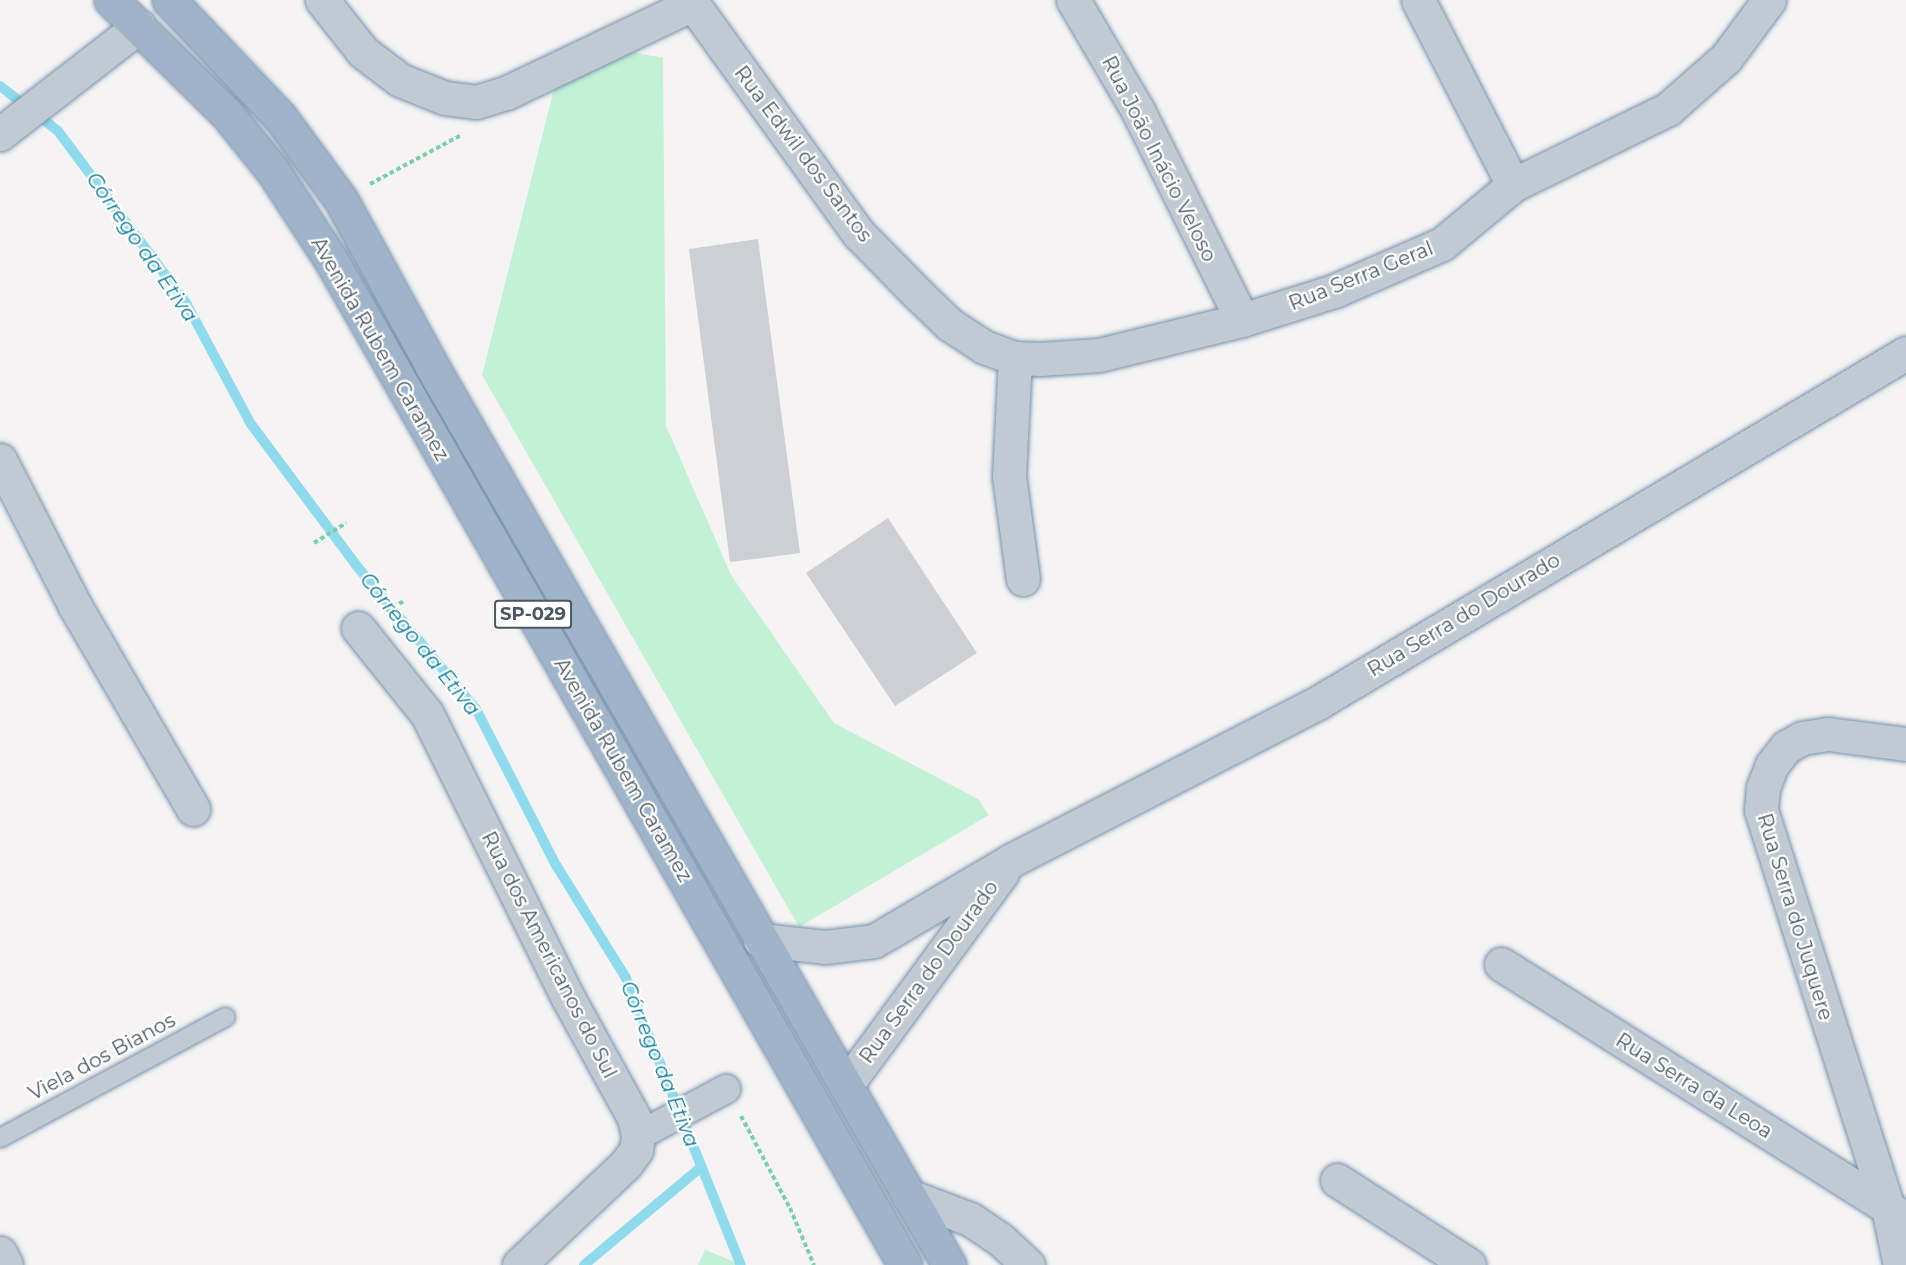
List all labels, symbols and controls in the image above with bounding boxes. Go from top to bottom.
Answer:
street label: Rua João Inácio Veloso [1097,52,1221,266]
street label: Rua Edwil dos Santos [729,61,877,247]
water label: Córrego da Etiva [81,167,203,327]
street label: Avenida Rubem Caramez [306,233,454,465]
street label: Rua Serra Geral [1285,236,1437,316]
street label: Rua Serra do Dourado [1363,548,1565,682]
water label: Córrego da Etiva [354,567,486,721]
road number: SP-029 [494,599,572,629]
street label: Avenida Rubem Caramez [549,654,697,886]
street label: Rua Serra do Juquere [1752,811,1838,1023]
street label: Rua dos Americanos do Sul [476,828,622,1082]
street label: Rua Serra do Dourado [855,876,1003,1068]
water label: Córrego da Etiva [615,977,705,1151]
street label: Viela dos Bianos [25,1008,179,1106]
street label: Rua Serra da Leoa [1611,1028,1777,1144]

